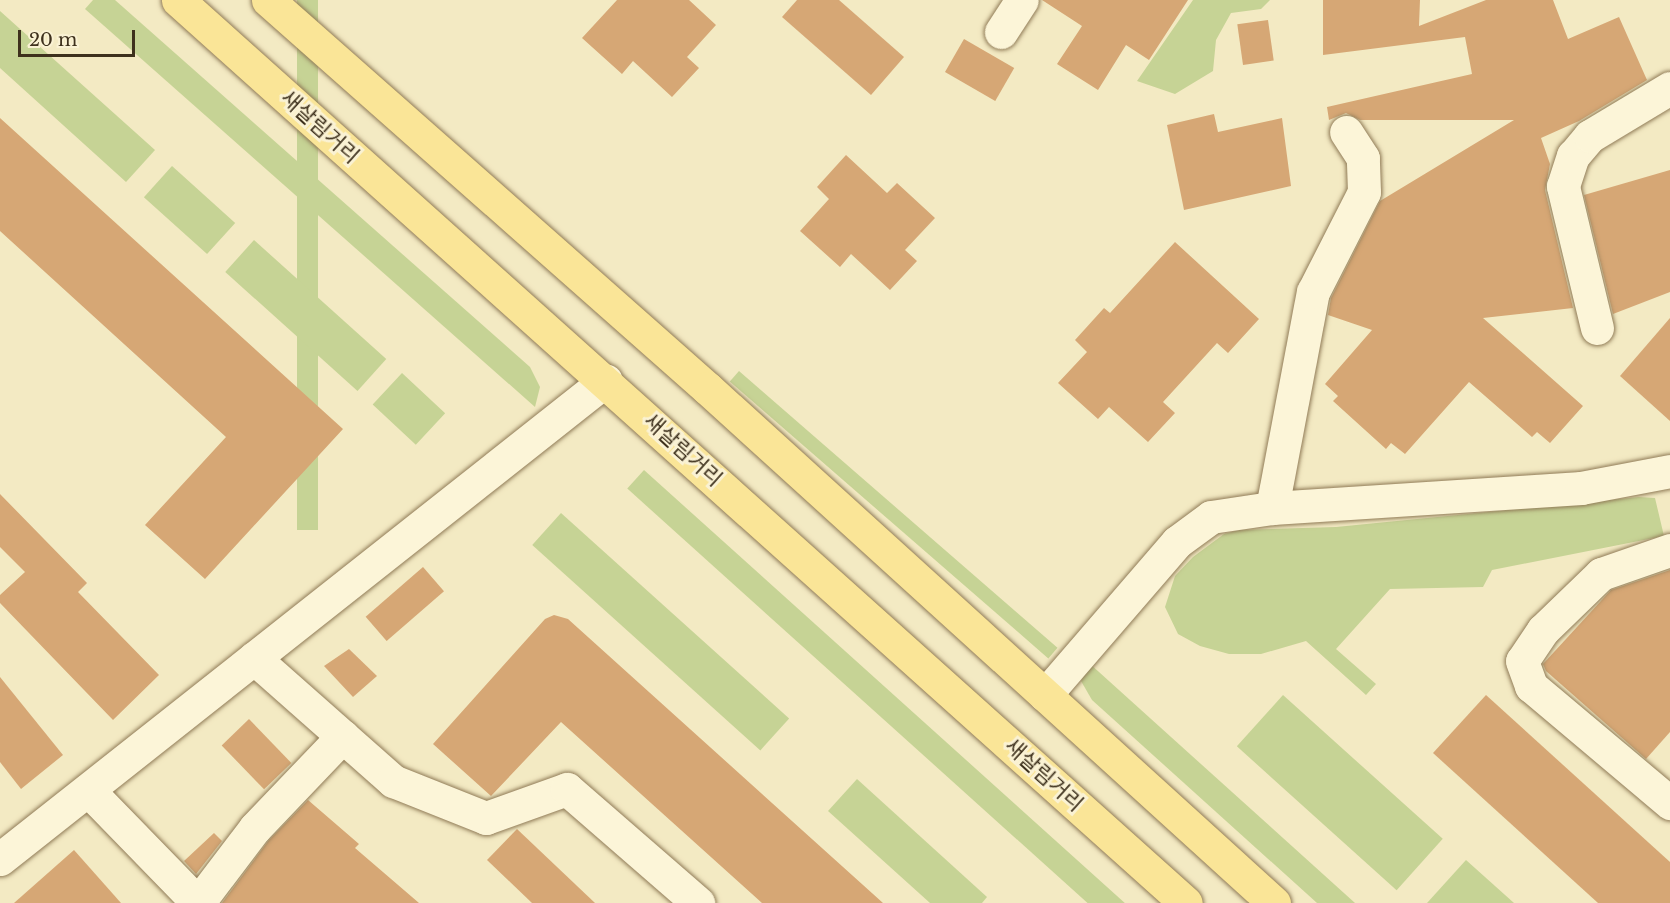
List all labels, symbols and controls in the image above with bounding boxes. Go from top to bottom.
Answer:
scale bar [21,18,138,56]
text: 20 m [29,29,77,51]
street label: 새살림거리 [276,85,364,169]
street label: 새살림거리 [639,408,727,492]
street label: 새살림거리 [1000,733,1088,817]

